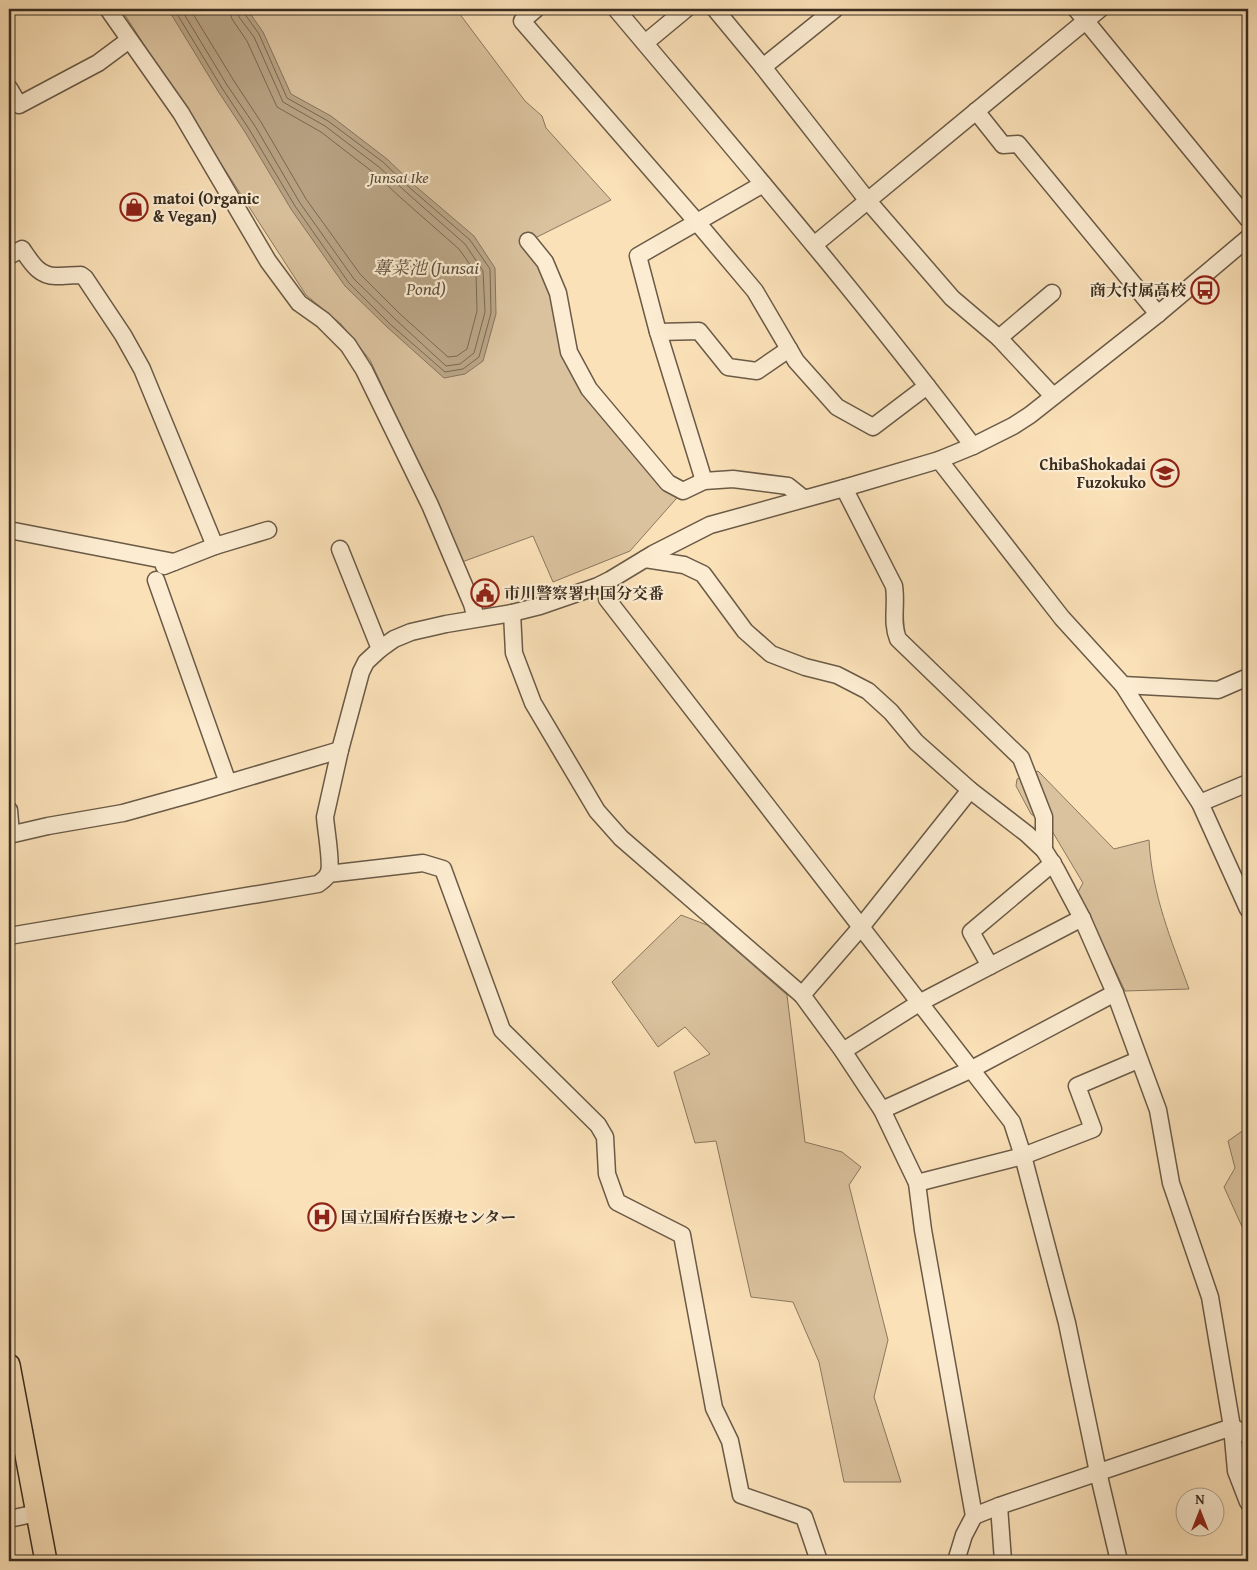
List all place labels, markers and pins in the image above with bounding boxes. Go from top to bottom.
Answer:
place label: matoi (Organic & Vegan) [153,186,260,228]
shop icon: matoi (Organic & Vegan) [119,192,149,222]
bus stop icon: 商大付属高校 [1190,275,1220,305]
place label: 商大付属高校 [1090,278,1187,302]
place label: ChibaShokadai Fuzokuko [1040,452,1146,494]
school or university icon: ChibaShokadai Fuzokuko [1150,458,1180,488]
public building icon: 市川警察署中国分交番 [470,578,500,608]
place label: 市川警察署中国分交番 [504,581,664,605]
hospital icon: 国立国府台医療センター [307,1202,337,1232]
place label: 国立国府台医療センター [341,1205,516,1229]

